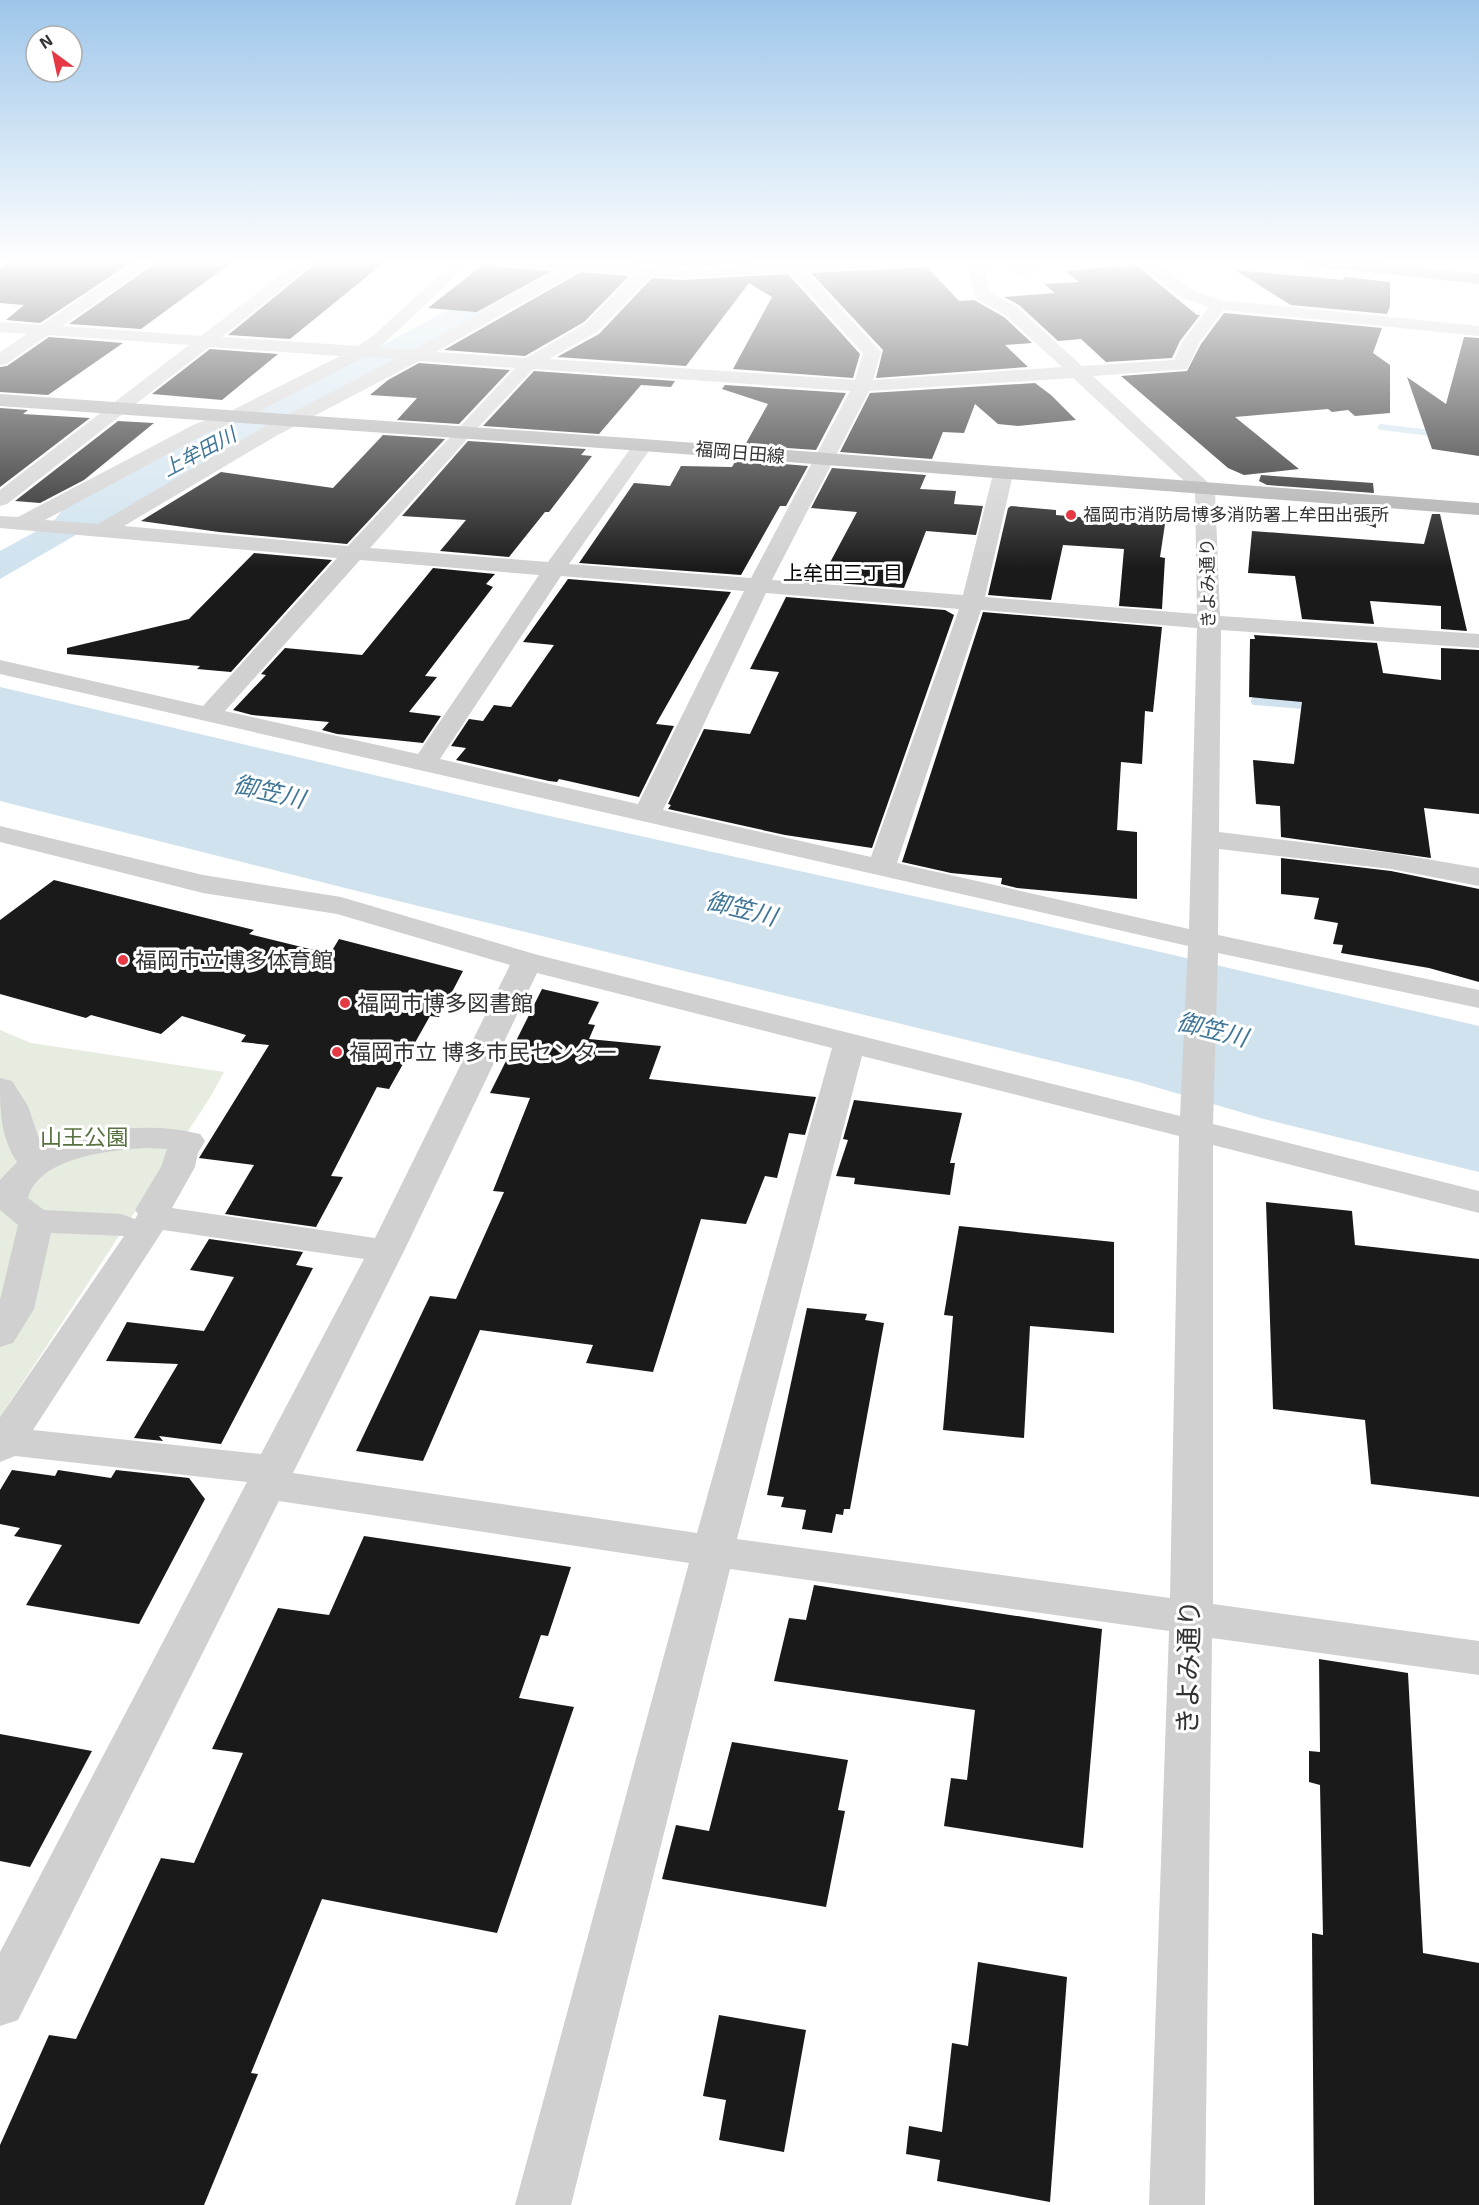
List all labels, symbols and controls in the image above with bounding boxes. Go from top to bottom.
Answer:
north arrow [24,24,84,84]
text: N [36,30,56,52]
water label: 上牟田川 [158,421,241,480]
street label: 福岡日田線 [694,437,786,467]
place label: 福岡市消防局博多消防署上牟田出張所 [1083,503,1389,525]
marker: 福岡市消防局博多消防署上牟田出張所 [1064,508,1078,522]
street label: きよみ通り [1195,538,1219,628]
district label: 上牟田三丁目 [783,560,903,584]
water label: 御笠川 [231,768,311,813]
water label: 御笠川 [703,885,783,931]
place label: 福岡市立博多体育館 [135,946,333,972]
marker: 福岡市立博多体育館 [116,953,130,967]
place label: 福岡市博多図書館 [357,989,533,1015]
marker: 福岡市博多図書館 [338,996,352,1010]
water label: 御笠川 [1174,1006,1254,1052]
place label: 福岡市立 博多市民センター [349,1038,618,1064]
marker: 福岡市立 博多市民センター [330,1045,344,1059]
park label: 山王公園 [40,1123,128,1149]
street label: きよみ通り [1170,1599,1204,1735]

